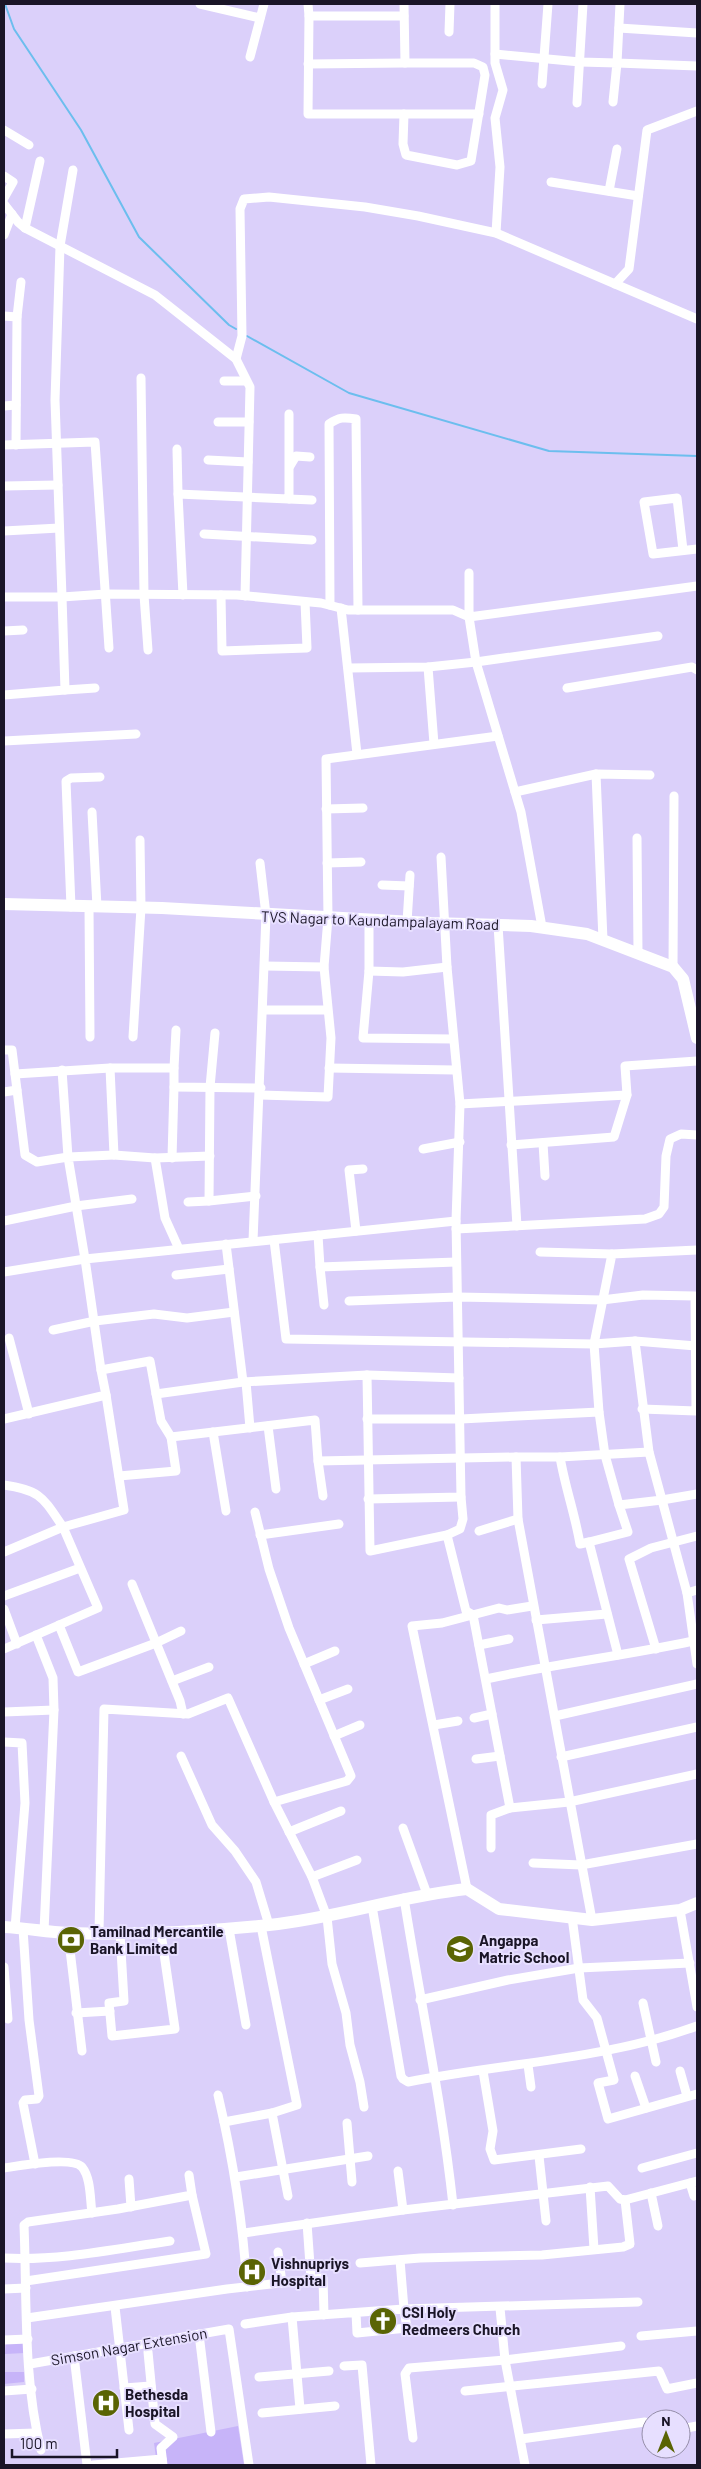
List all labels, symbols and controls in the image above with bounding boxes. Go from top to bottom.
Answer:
street label: TVS Nagar to Kaundampalayam Road [261,907,499,933]
place label: Tamilnad Mercantile Bank Limited [90,1922,224,1957]
bank icon: Tamilnad Mercantile Bank Limited [56,1925,86,1955]
place label: Angappa Matric School [479,1931,569,1966]
school or university icon: Angappa Matric School [445,1934,475,1964]
place label: Vishnupriys Hospital [271,2254,349,2289]
hospital icon: Vishnupriys Hospital [237,2257,267,2287]
place label: CSI Holy Redmeers Church [402,2303,520,2338]
church icon: CSI Holy Redmeers Church [368,2306,398,2336]
street label: Simson Nagar Extension [49,2323,209,2369]
place label: Bethesda Hospital [125,2385,188,2420]
hospital icon: Bethesda Hospital [91,2388,121,2418]
north arrow [641,2409,691,2459]
text: N [661,2412,671,2429]
scale bar [12,2426,118,2458]
text: 100 m [20,2434,58,2452]

